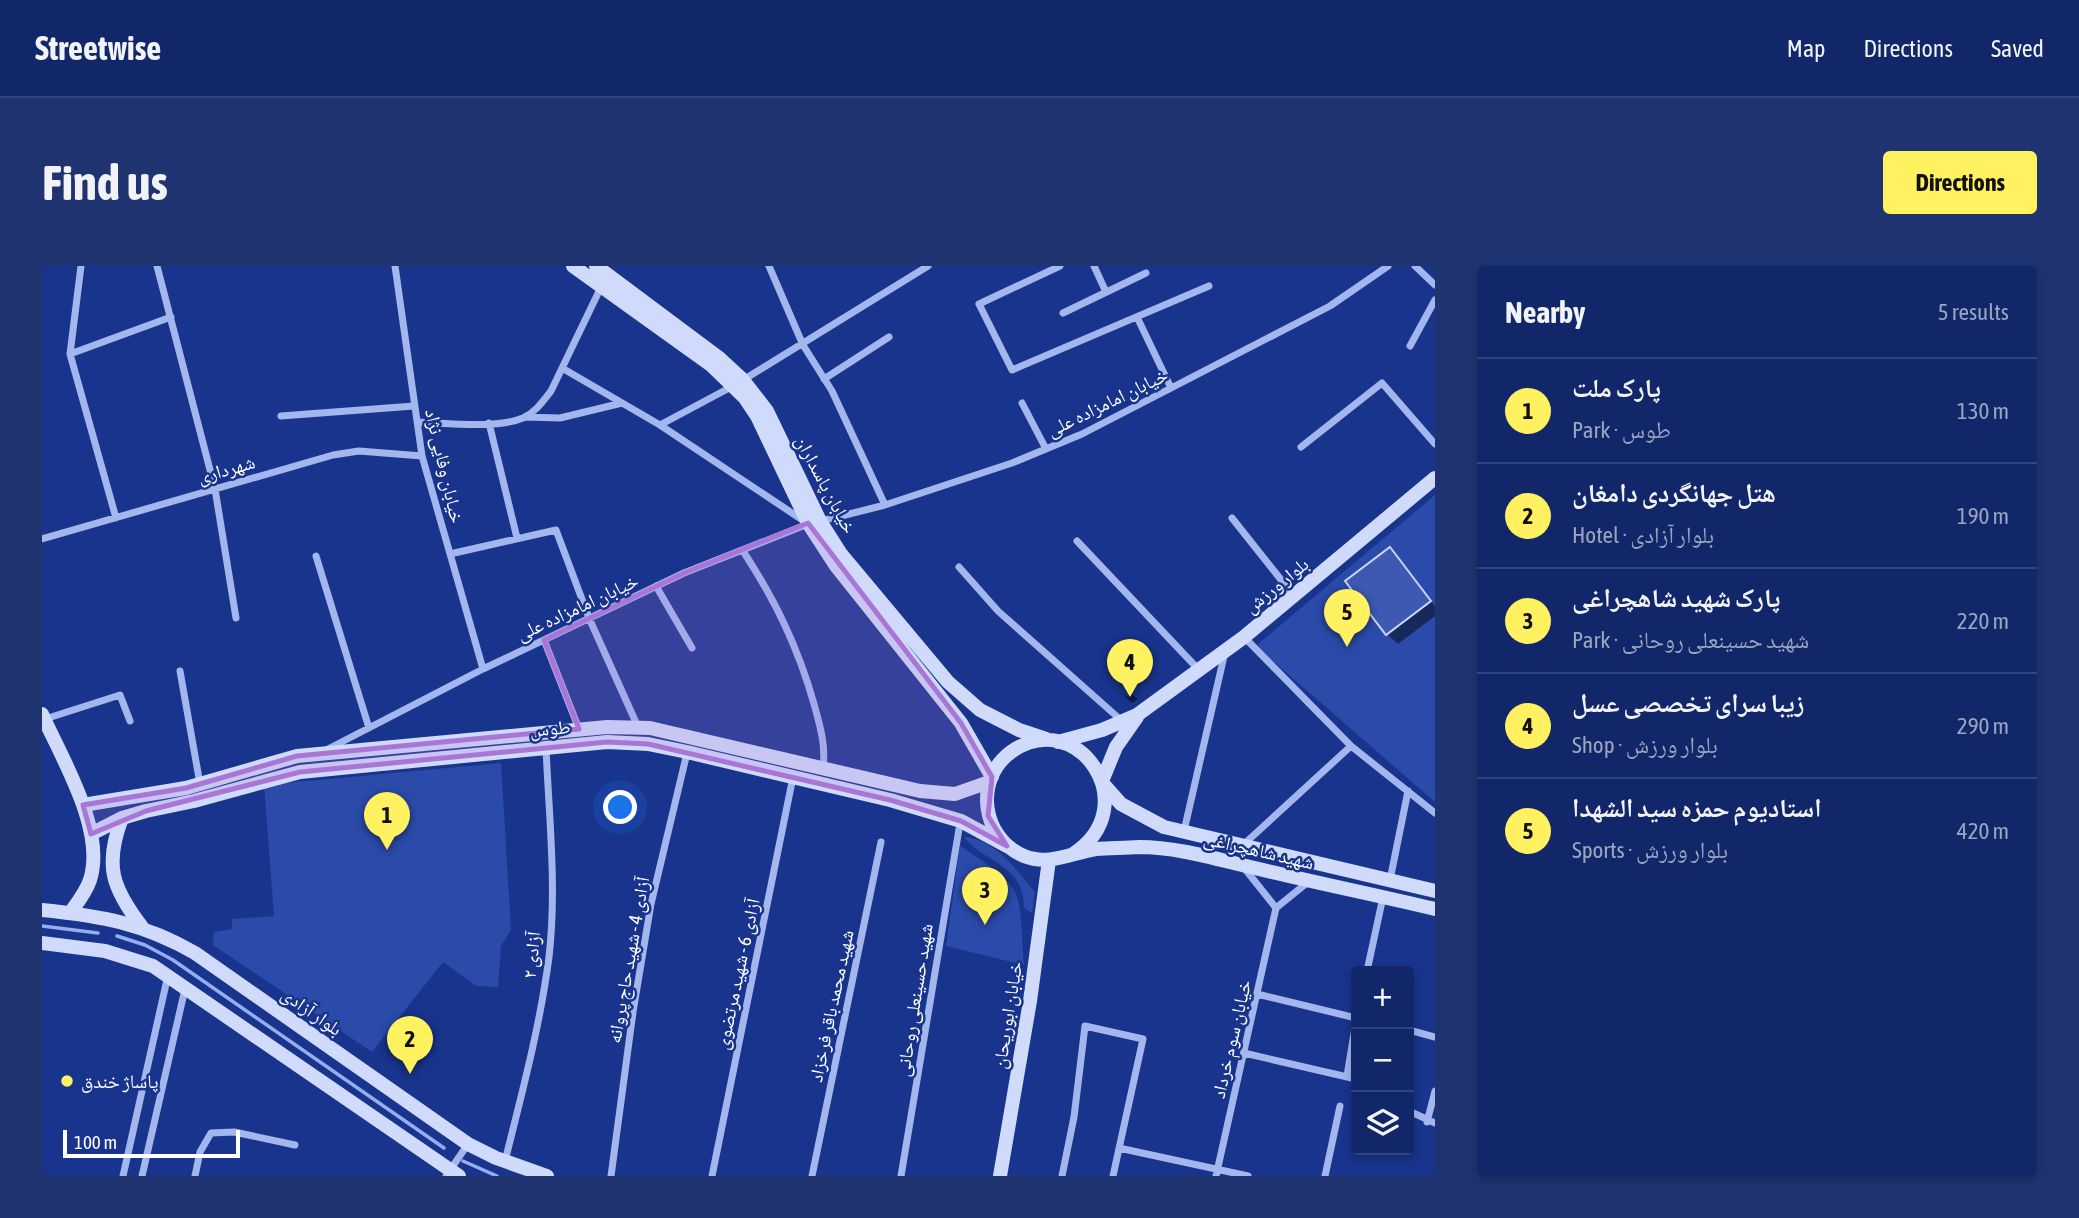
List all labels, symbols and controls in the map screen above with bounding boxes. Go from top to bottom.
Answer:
text: Streetwise [35,29,161,67]
text: Map [1787,35,1825,62]
text: Directions [1863,35,1953,62]
text: Saved [1991,35,2044,62]
button: Directions [1883,151,2037,214]
text: Find us [42,154,168,210]
text: Nearby [1505,295,1585,329]
text: 5 results [1938,299,2009,325]
street label: خیابان امامزاده علی [1043,363,1172,442]
text: پارک ملت [1572,373,1661,403]
text: 1 [1523,398,1533,424]
text: 130 m [1957,398,2009,424]
street label: خیابان وفایی نژاد [420,407,469,526]
text: Park · طوس [1572,417,1671,443]
street label: خیابان پاسداران [790,431,861,537]
street label: شهرداری [195,450,258,489]
text: هتل جهانگردى دامغان [1572,478,1776,508]
text: 2 [1523,503,1533,529]
text: 190 m [1957,503,2009,529]
text: Hotel · بلوار آزادی [1572,522,1714,548]
street label: بلوار ورزش [1240,553,1313,618]
street label: خیابان امامزاده علی [513,569,642,646]
text: پارک شهید شاهچراغی [1572,583,1780,613]
pin: 5 [1324,589,1370,647]
text: 3 [1523,608,1533,634]
text: 220 m [1957,608,2009,634]
text: Park · شهید حسینعلی روحانی [1572,627,1809,653]
pin: 4 [1107,639,1153,697]
text: زیبا سرای تخصصی عسل [1572,688,1804,718]
text: 4 [1523,713,1533,739]
text: 290 m [1957,713,2009,739]
street label: طوس [529,715,571,742]
text: Shop · بلوار ورزش [1572,732,1718,758]
your location [603,790,637,824]
pin: 1 [364,792,410,850]
text: استادیوم حمزه سید الشهدا [1572,793,1822,823]
text: 5 [1523,818,1533,844]
text: 420 m [1957,818,2009,844]
street label: شهید شاهچراغی [1201,827,1316,874]
text: Sports · بلوار ورزش [1572,837,1728,863]
pin: 3 [962,867,1008,925]
street label: آزادی 4 - شهید حاج پروانه [603,874,655,1045]
street label: آزادی 6 - شهید مرتضوی [710,895,765,1052]
street label: شهید حسینعلی روحانی [891,922,938,1078]
street label: شهید محمد باقر فرخزاد [804,928,859,1084]
street label: آزادی ۲ [518,929,546,980]
street label: خیابان ابوریحان [988,960,1027,1071]
map controls [1351,966,1414,1155]
button: + [1351,966,1414,1029]
street label: خیابان سوم خرداد [1207,978,1258,1101]
street label: بلوار آزادی [277,982,347,1041]
pin: 2 [387,1016,433,1074]
button: − [1351,1029,1414,1092]
place label: پاساژ خندق [81,1070,159,1093]
marker: پاساژ خندق [59,1073,75,1089]
button: layers [1351,1092,1414,1155]
scale bar [63,1127,240,1159]
text: 100 m [74,1131,117,1153]

